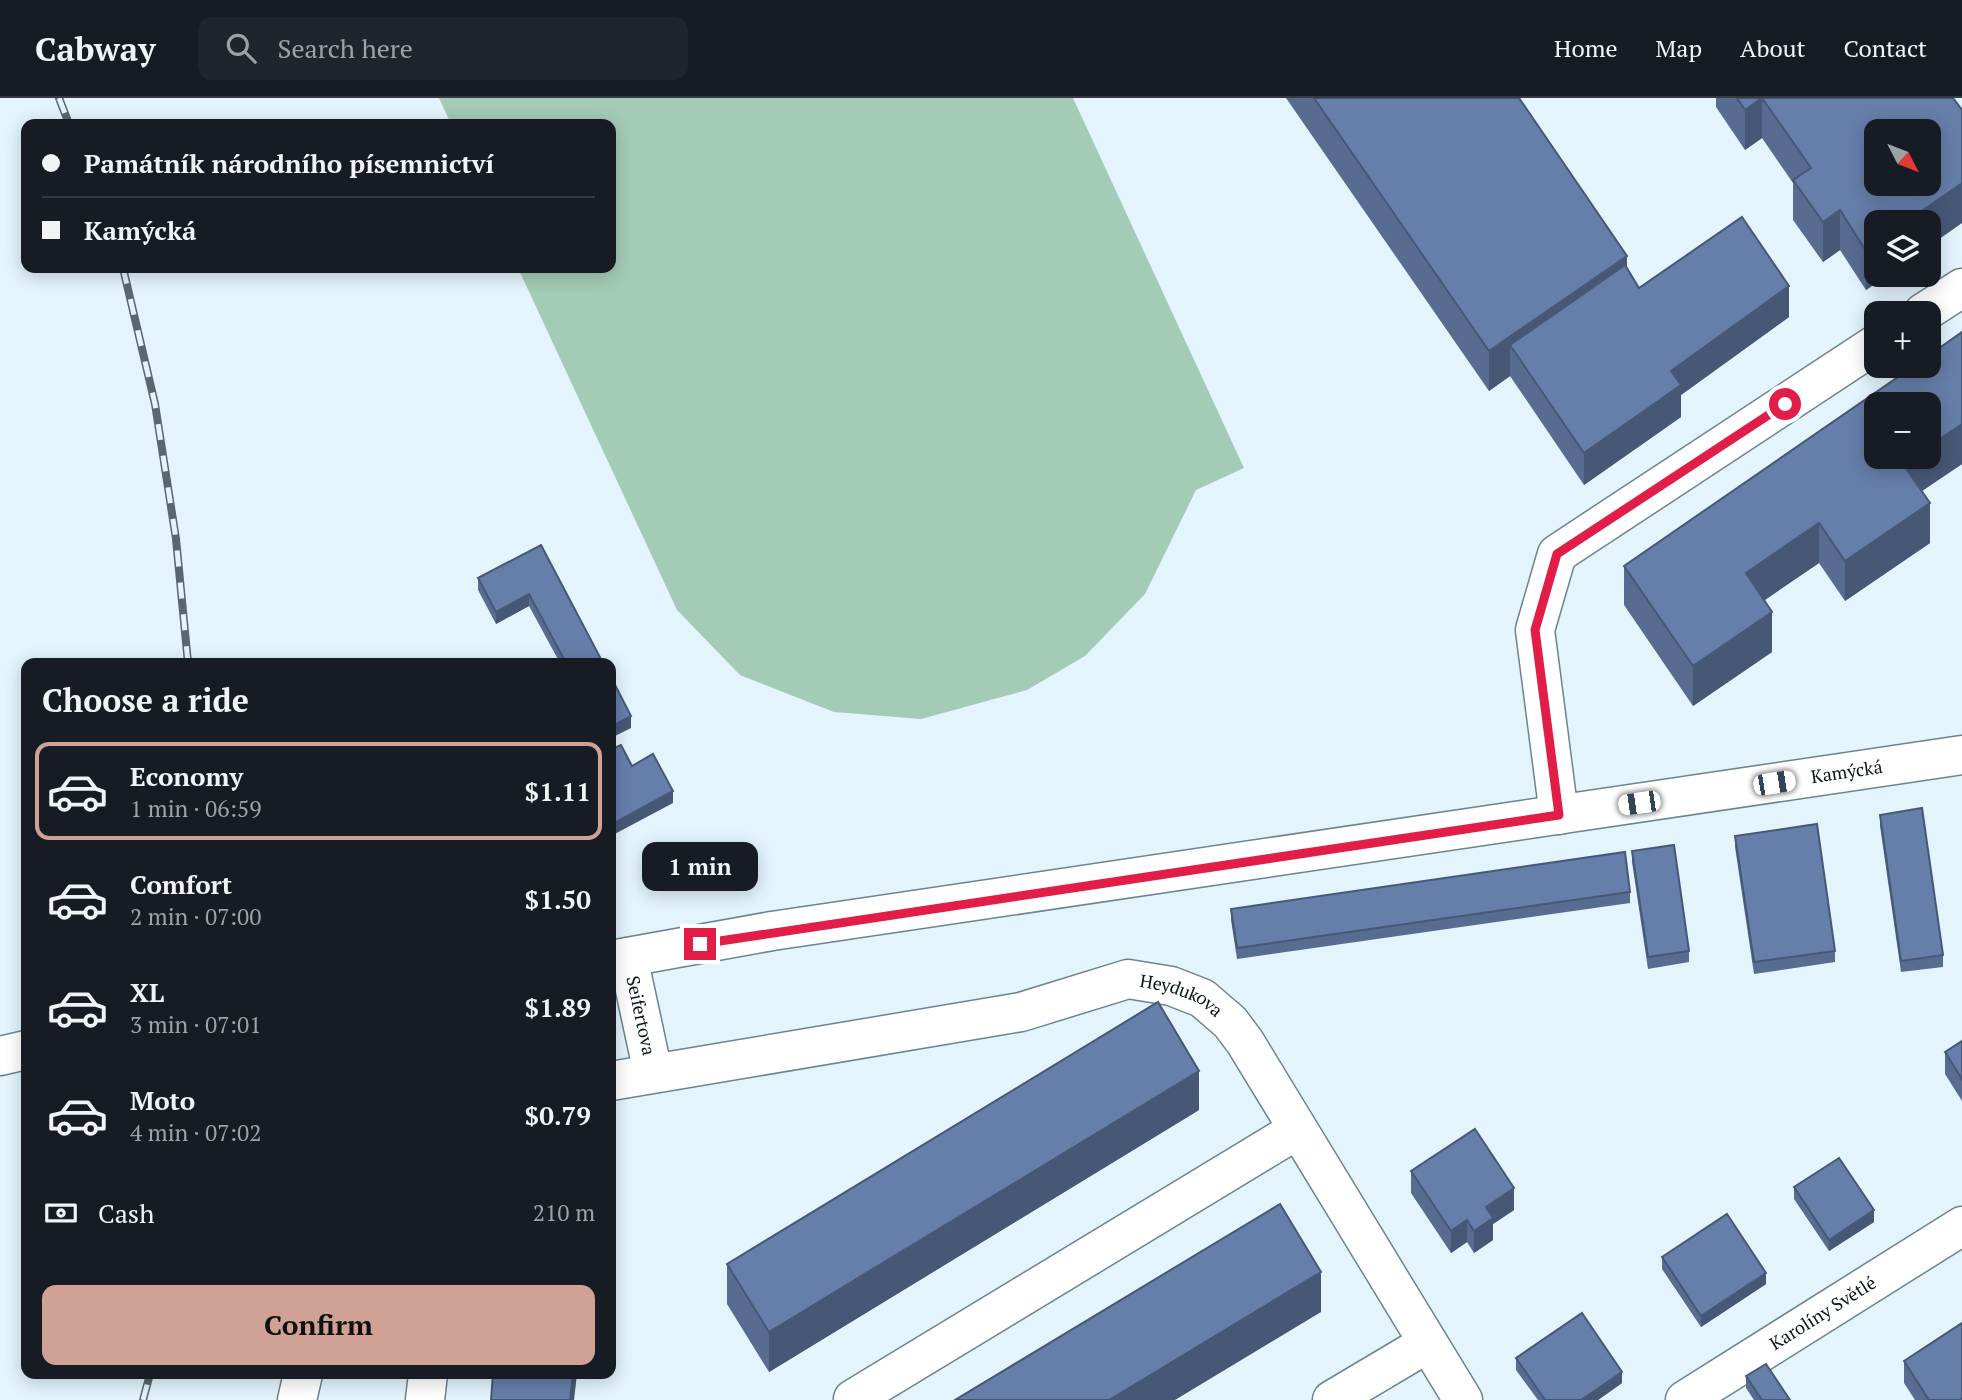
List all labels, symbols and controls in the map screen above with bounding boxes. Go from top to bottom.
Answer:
search box [198,17,688,80]
text: Cabway [35,27,156,70]
icon: search [222,29,260,67]
text: Search here [278,31,413,65]
text: Home [1554,32,1618,64]
text: Map [1656,32,1702,64]
text: About [1740,32,1806,64]
text: Contact [1844,32,1927,64]
north arrow [1864,119,1941,196]
map controls [1864,119,1941,469]
text: Památník národního písemnictví [84,146,494,180]
button: layers [1864,210,1941,287]
text: Kamýcká [84,213,197,247]
button: + [1864,301,1941,378]
route start [1769,388,1801,420]
button: − [1864,392,1941,469]
text: Choose a ride [42,679,249,721]
street label: Kamýcká [1809,754,1884,788]
text: Economy [130,759,243,793]
icon: car [46,760,109,823]
car [1752,769,1797,797]
text: $1.11 [525,774,591,808]
car [1617,790,1662,816]
text: 1 min · 06:59 [130,793,262,824]
callout: 1 min [642,842,758,892]
text: 1 min [669,851,731,882]
text: Comfort [130,867,232,901]
icon: car [46,868,109,931]
text: $1.50 [525,882,591,916]
text: 2 min · 07:00 [130,901,262,932]
route end [684,928,716,960]
street label: Heydukova [1138,968,1228,1022]
street label: Seifertova [621,974,662,1057]
text: XL [130,975,164,1009]
icon: car [46,976,109,1039]
text: $1.89 [525,990,591,1024]
text: 3 min · 07:01 [130,1009,262,1040]
text: Moto [130,1083,195,1117]
icon: car [46,1084,109,1147]
text: $0.79 [525,1098,591,1132]
text: 4 min · 07:02 [130,1117,262,1148]
icon: cash [42,1194,80,1232]
text: Cash [98,1196,154,1230]
text: 210 m [533,1197,595,1228]
street label: Karolíny Světlé [1765,1270,1880,1355]
button: Confirm [42,1285,595,1365]

